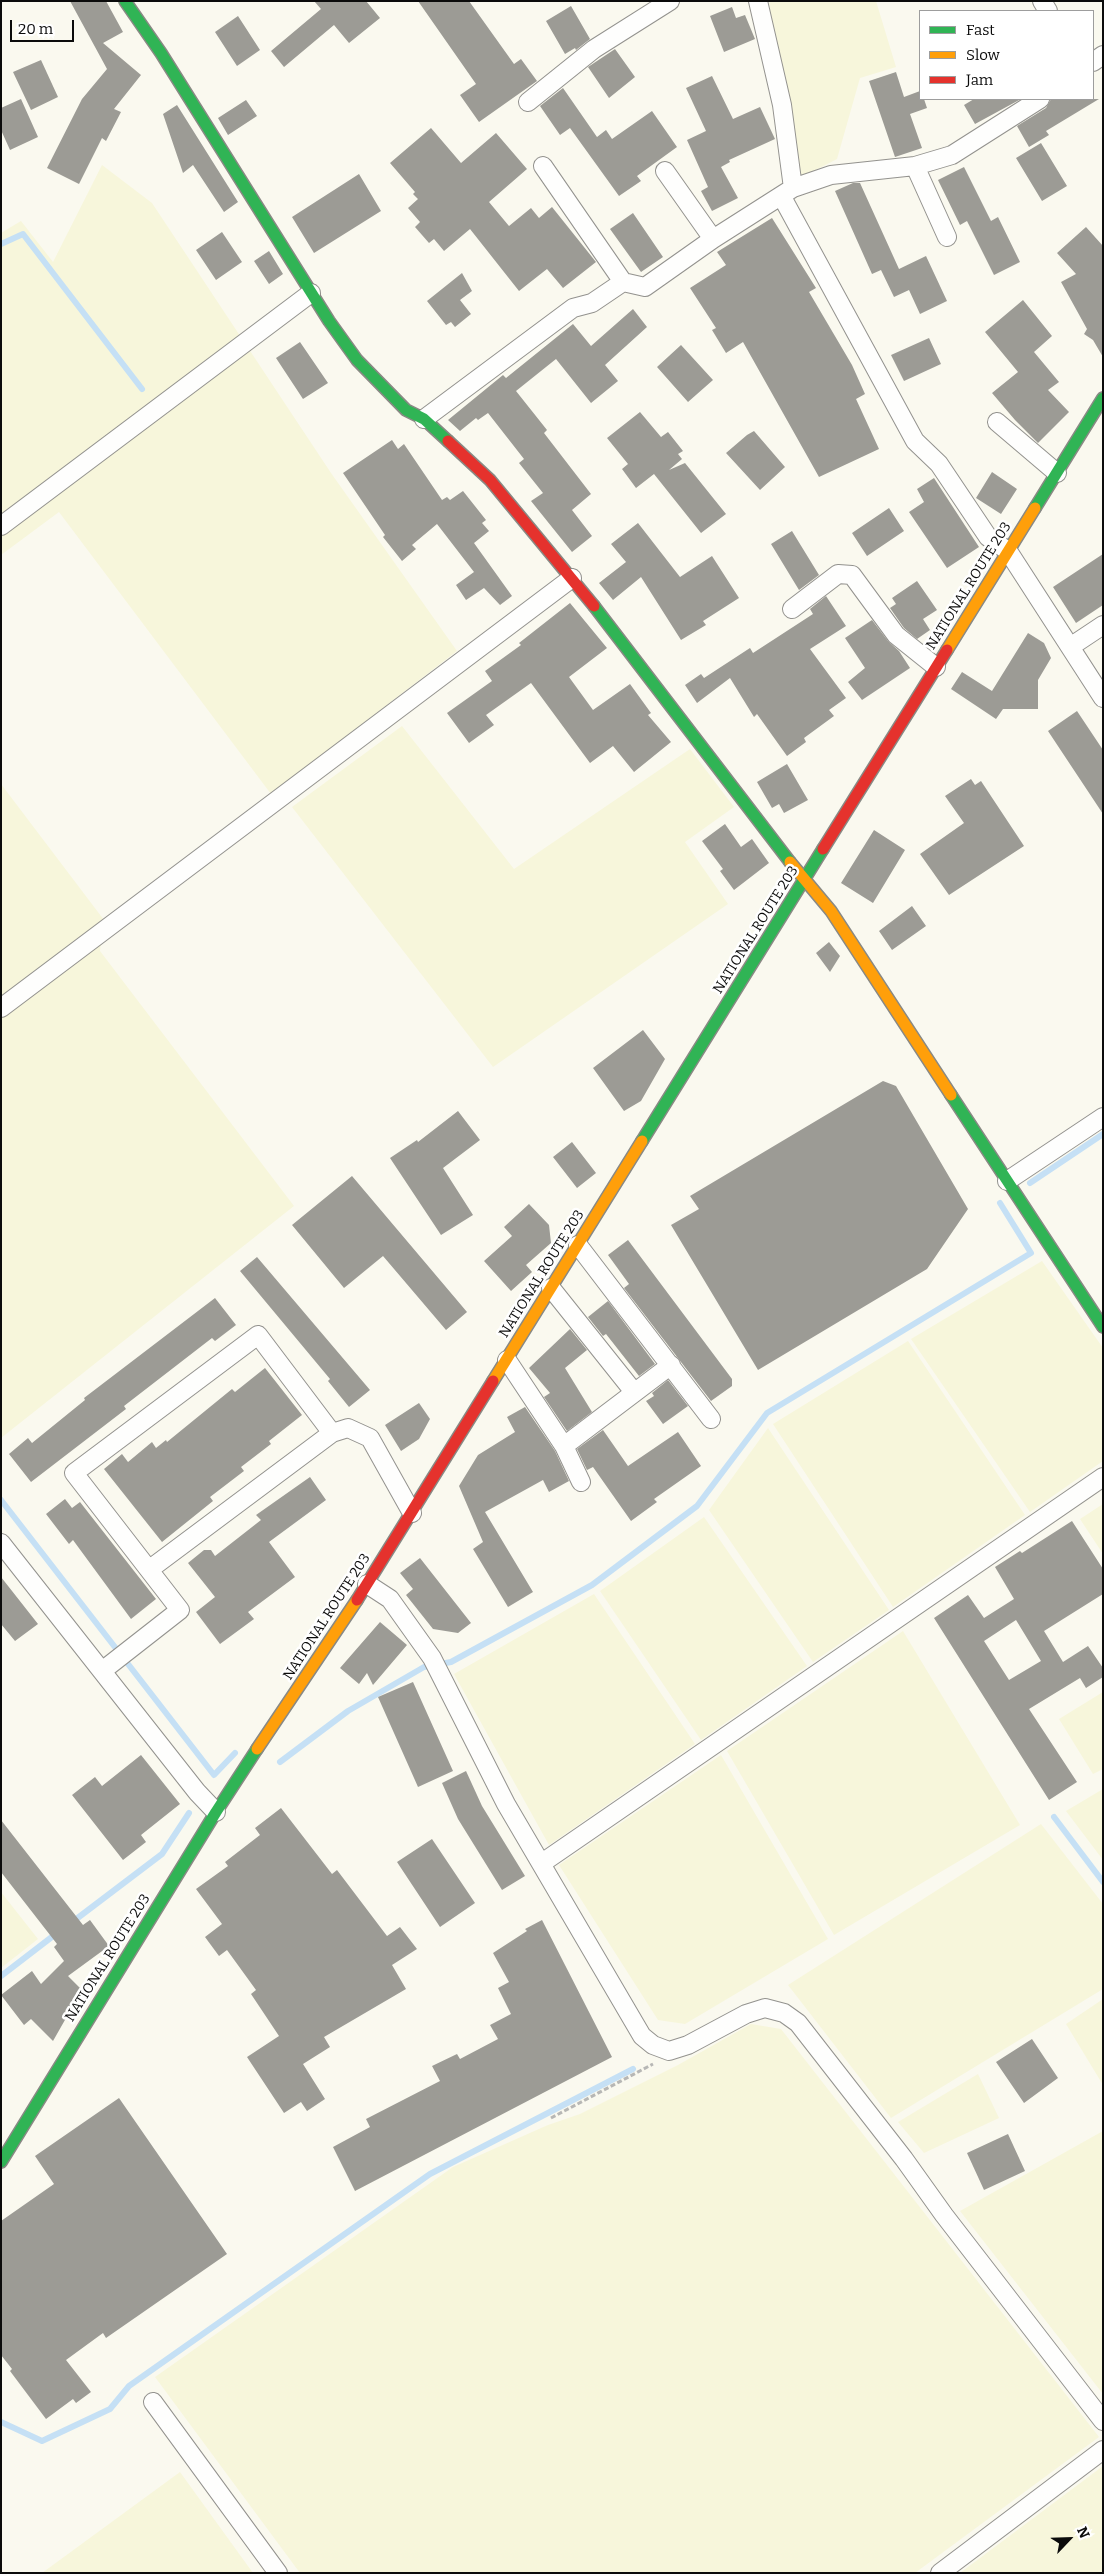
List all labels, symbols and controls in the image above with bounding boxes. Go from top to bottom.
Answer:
scale bar [12,10,76,42]
legend [919,10,1094,100]
text: 20 m [18,20,53,38]
text: Fast [966,21,995,39]
text: Slow [966,46,1000,64]
text: Jam [966,71,993,89]
street label: NATIONAL ROUTE 203 [923,519,1015,653]
street label: NATIONAL ROUTE 203 [710,863,802,997]
street label: NATIONAL ROUTE 203 [496,1207,588,1341]
street label: NATIONAL ROUTE 203 [280,1551,374,1683]
street label: NATIONAL ROUTE 203 [62,1891,154,2025]
north arrow [1044,2514,1094,2564]
text: N [1073,2524,1093,2541]

